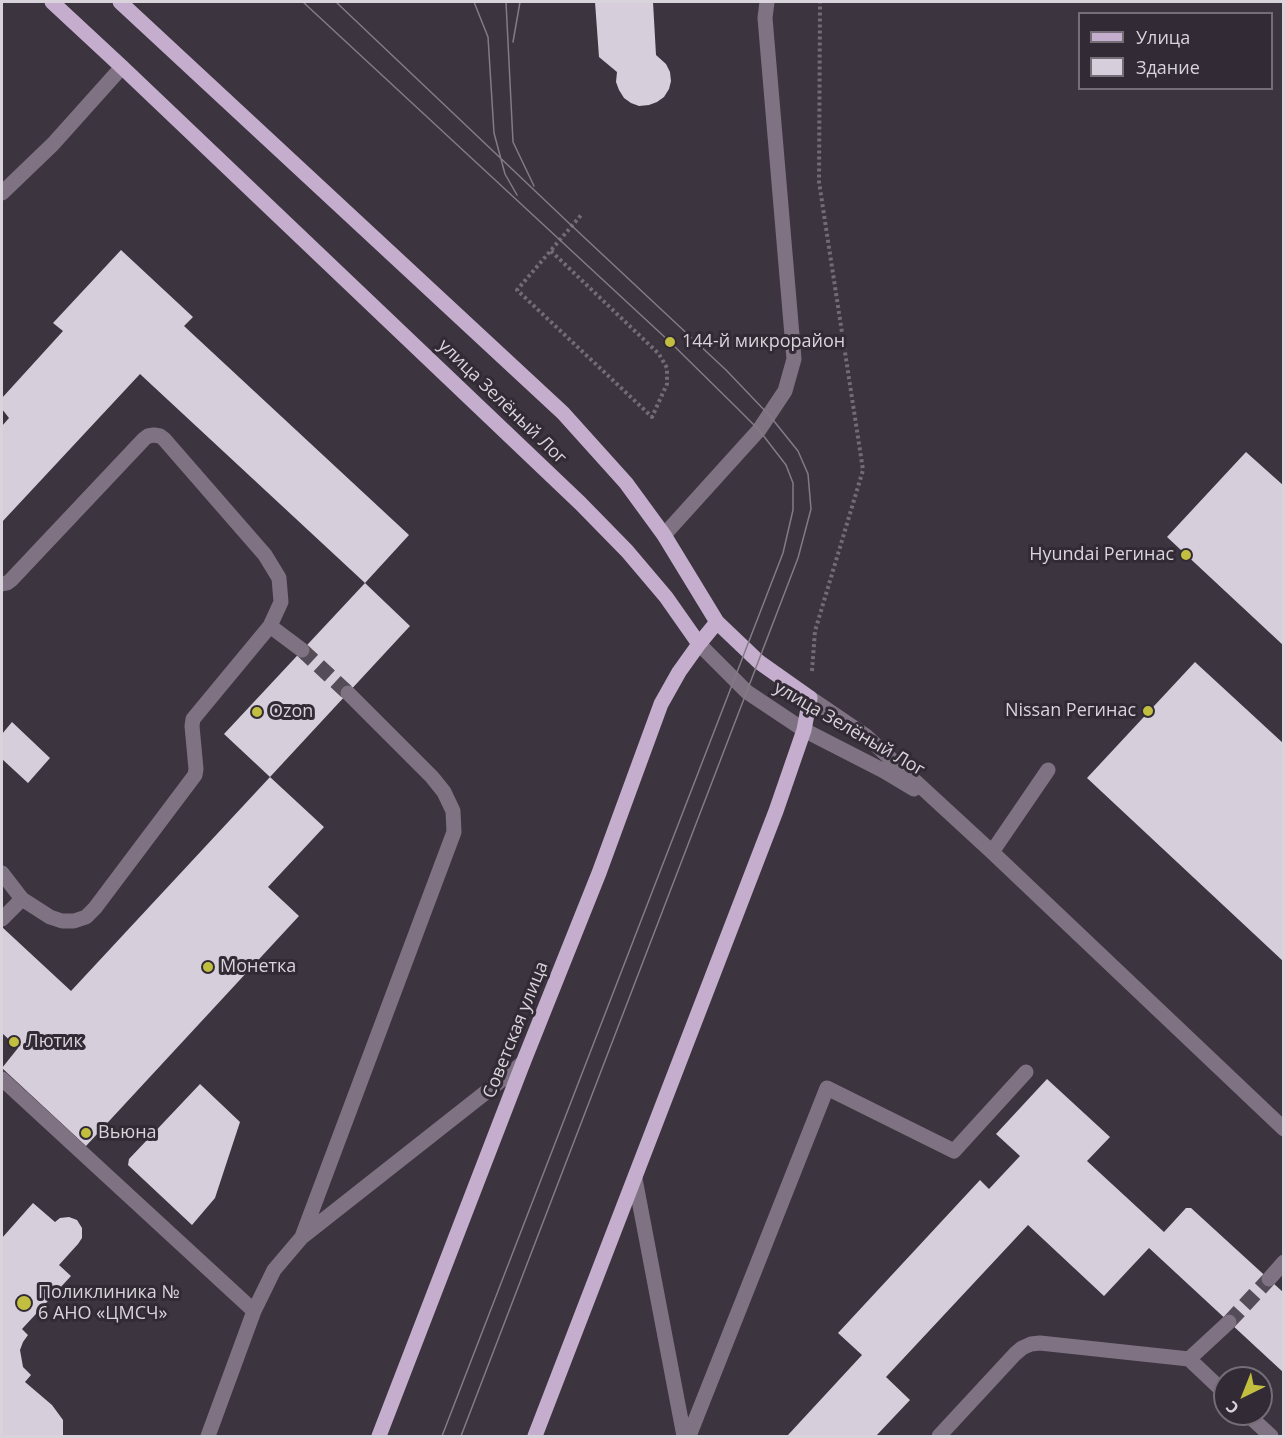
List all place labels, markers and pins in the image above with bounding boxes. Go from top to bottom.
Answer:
place label: 144-й микрорайон [682,331,845,353]
marker: 144-й микрорайон [663,335,677,349]
place label: Hyundai Регинас [1029,544,1174,566]
marker: Hyundai Регинас [1179,548,1193,562]
place label: Nissan Регинас [1005,700,1136,722]
place label: Ozon [269,701,313,723]
marker: Nissan Регинас [1141,704,1155,718]
marker: Ozon [250,705,264,719]
place label: Монетка [220,956,296,978]
marker: Монетка [201,960,215,974]
place label: Лютик [26,1031,83,1053]
marker: Лютик [7,1035,21,1049]
place label: Вьюна [98,1122,157,1144]
marker: Вьюна [79,1126,93,1140]
place label: Поликлиника № 6 АНО «ЦМСЧ» [38,1282,180,1324]
marker: Поликлиника № 6 АНО «ЦМСЧ» [15,1294,33,1312]

